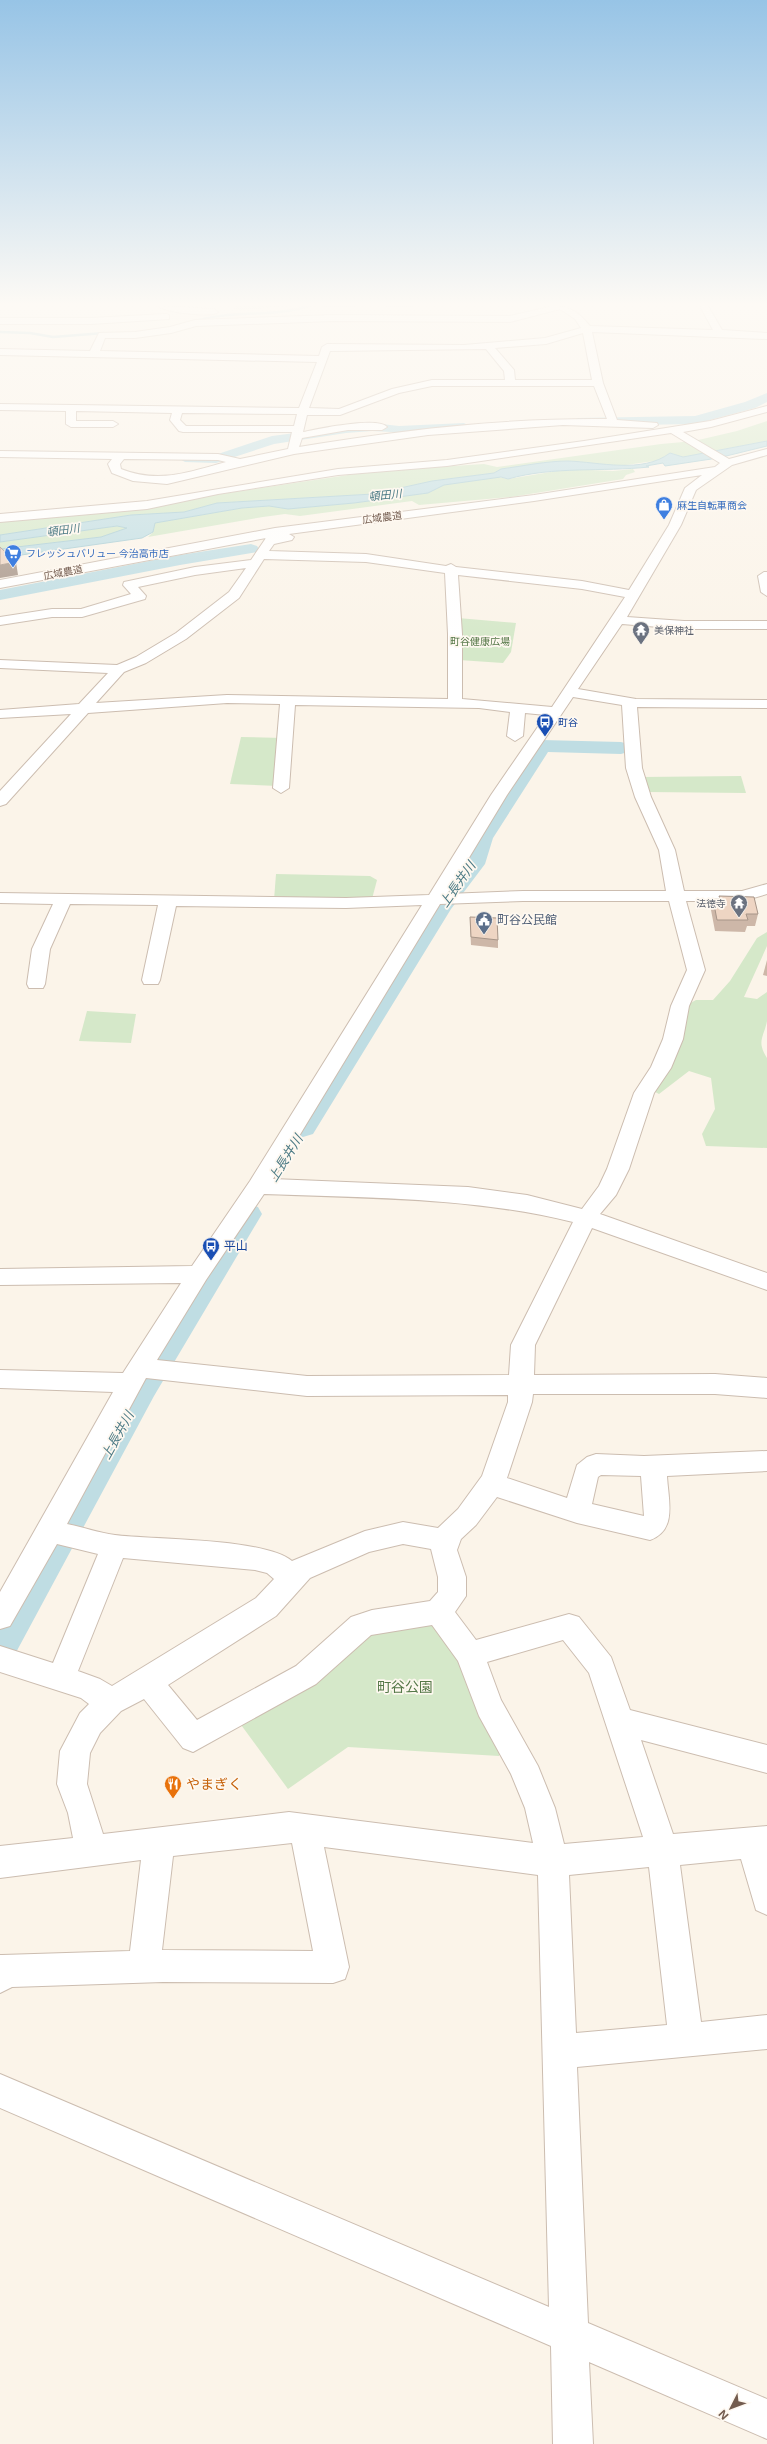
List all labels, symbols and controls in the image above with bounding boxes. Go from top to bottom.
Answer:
water label: 頓田川 [368,486,403,504]
shop icon: 麻生自転車商会 [654,495,674,520]
place label: 麻生自転車商会 [677,499,747,511]
street label: 広域農道 [361,509,403,525]
water label: 頓田川 [46,521,81,539]
supermarket icon: フレッシュバリュー 今治高市店 [3,543,23,568]
place label: フレッシュバリュー 今治高市店 [26,547,169,559]
street label: 広域農道 [42,562,84,582]
temple icon: 美保神社 [631,620,651,645]
place label: 美保神社 [654,624,694,636]
park label: 町谷健康広場 [450,635,510,647]
bus stop icon: 町谷 [535,712,555,737]
place label: 町谷 [558,716,578,728]
water label: 上長井川 [436,856,480,910]
temple icon: 法徳寺 [729,893,749,918]
place label: 法徳寺 [696,897,726,909]
public building icon: 町谷公民館 [474,910,494,935]
place label: 町谷公民館 [497,912,557,927]
water label: 上長井川 [264,1130,307,1184]
bus stop icon: 平山 [201,1236,221,1261]
place label: 平山 [224,1238,248,1253]
water label: 上長井川 [97,1407,138,1462]
park label: 町谷公園 [377,1678,433,1695]
restaurant icon: やまぎく [163,1774,183,1799]
place label: やまぎく [186,1775,242,1792]
north arrow [711,2388,751,2428]
text: N [716,2407,732,2422]

